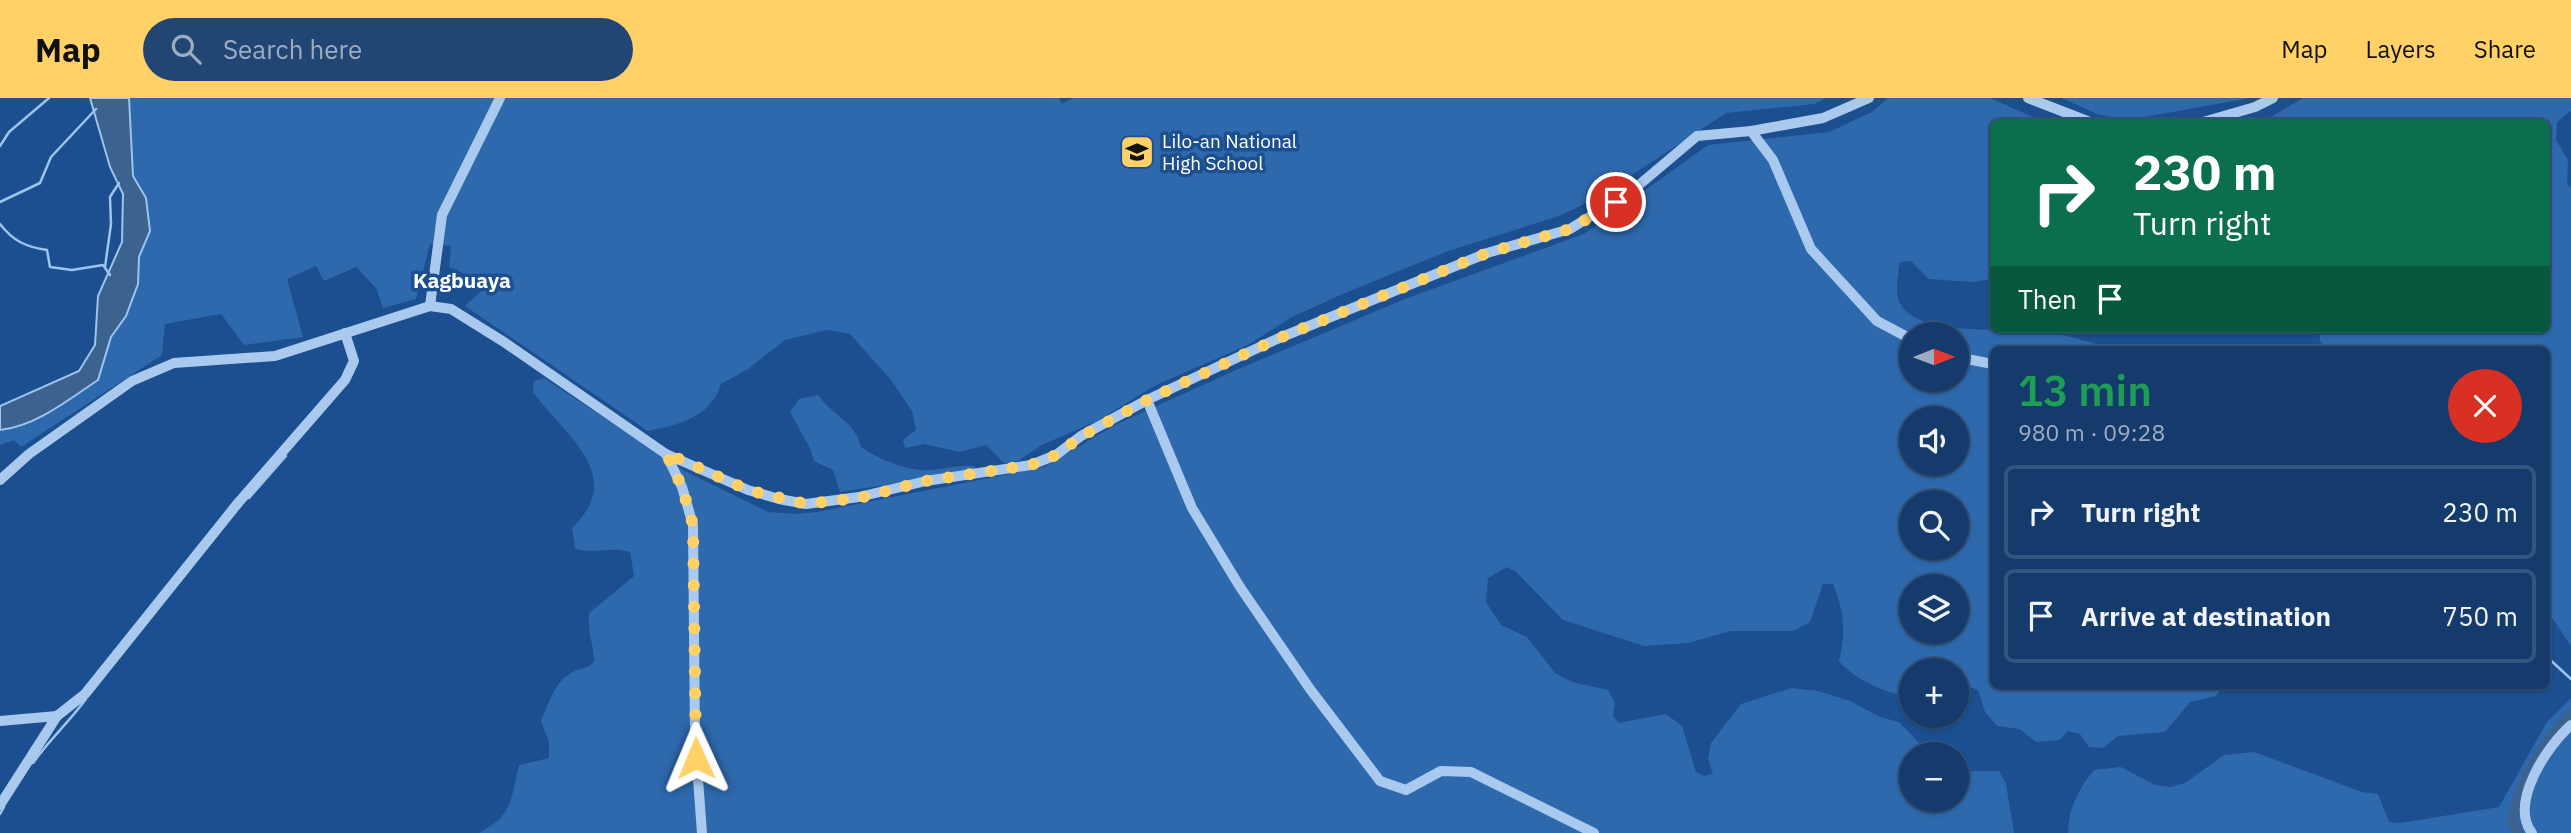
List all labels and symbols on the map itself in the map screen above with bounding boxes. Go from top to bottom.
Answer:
place label: Lilo-an National High School [1162,129,1297,175]
school or university icon: Lilo-an National High School [1118,133,1156,171]
pin [1586,172,1646,232]
district label: Kagbuaya [413,266,511,294]
north arrow [1899,322,1969,392]
position arrow [659,721,733,795]

